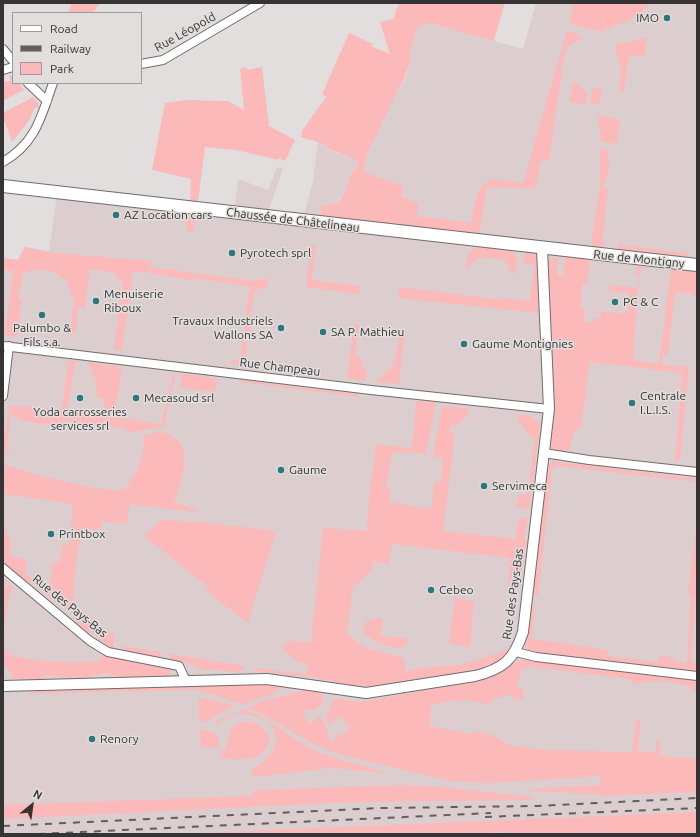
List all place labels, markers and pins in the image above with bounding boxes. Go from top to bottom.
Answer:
place label: IMO [636,11,659,25]
marker: IMO [662,13,672,23]
place label: AZ Location cars [124,208,212,222]
marker: AZ Location cars [111,210,121,220]
place label: Pyrotech sprl [240,246,311,260]
marker: Pyrotech sprl [227,248,237,258]
place label: Menuiserie Riboux [104,287,164,315]
place label: PC & C [623,295,658,309]
marker: Menuiserie Riboux [91,296,101,306]
marker: PC & C [610,297,620,307]
marker: Palumbo & Fils s.a. [37,310,47,320]
place label: Travaux Industriels Wallons SA [172,314,273,342]
place label: Palumbo & Fils s.a. [13,321,71,349]
marker: Travaux Industriels Wallons SA [276,323,286,333]
place label: SA P. Mathieu [331,325,404,339]
marker: SA P. Mathieu [318,327,328,337]
place label: Gaume Montignies [472,337,573,351]
marker: Gaume Montignies [459,339,469,349]
place label: Centrale I.L.I.S. [640,389,686,417]
place label: Mecasoud srl [144,391,215,405]
marker: Yoda carrosseries services srl [75,393,85,403]
marker: Mecasoud srl [131,393,141,403]
marker: Centrale I.L.I.S. [627,398,637,408]
place label: Yoda carrosseries services srl [33,405,127,433]
place label: Gaume [289,463,327,477]
marker: Gaume [276,465,286,475]
place label: Servimeca [492,479,547,493]
marker: Servimeca [479,481,489,491]
place label: Printbox [59,527,105,541]
marker: Printbox [46,529,56,539]
place label: Cebeo [439,583,474,597]
marker: Cebeo [426,585,436,595]
place label: Renory [100,732,139,746]
marker: Renory [87,734,97,744]

